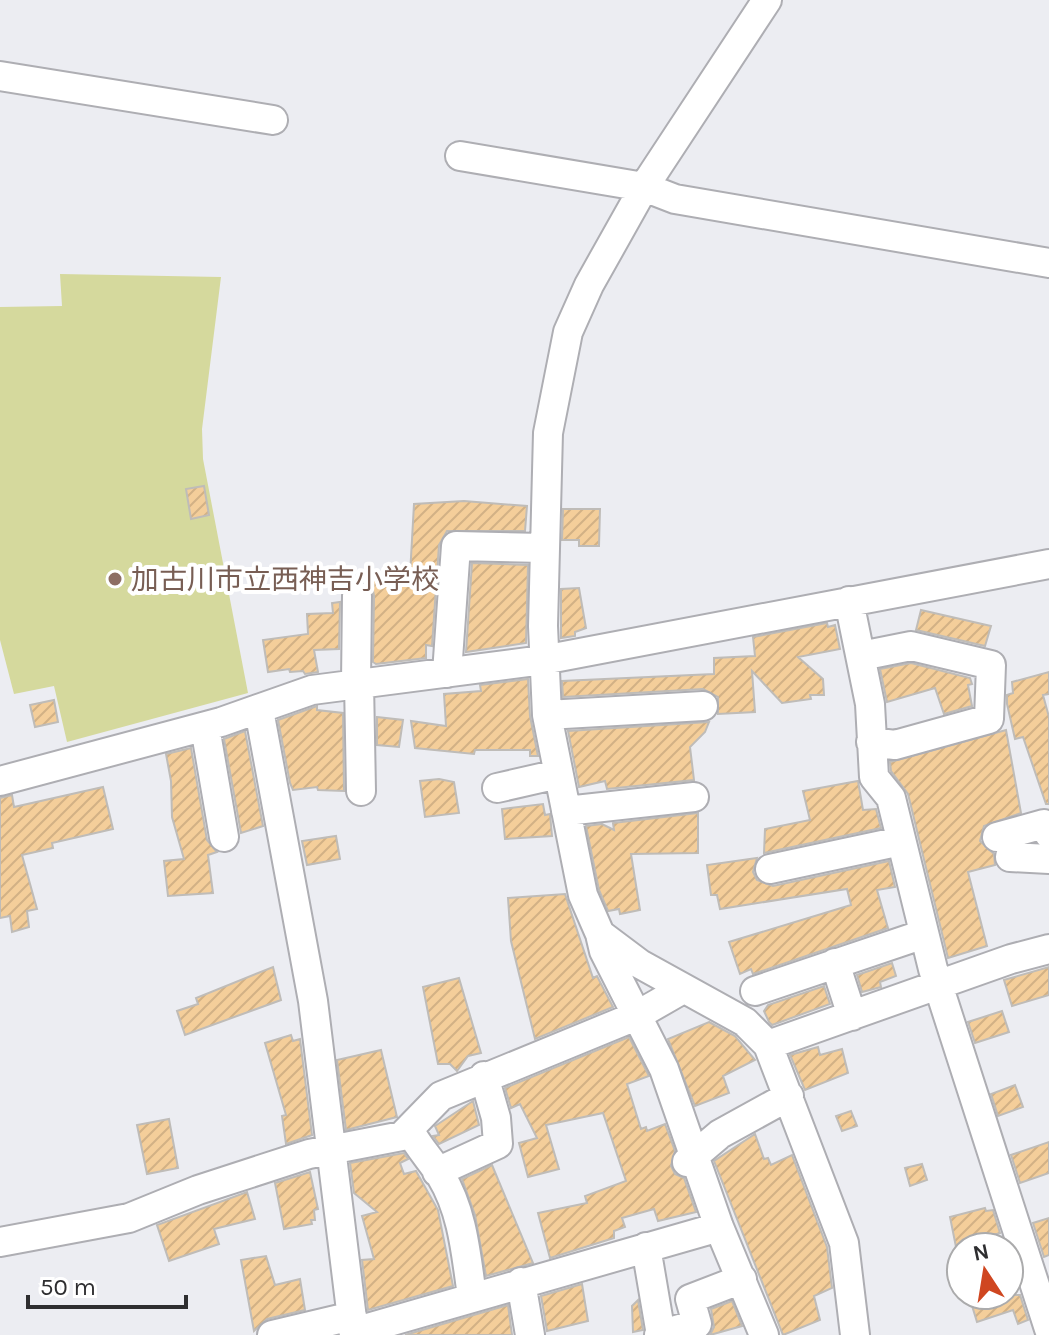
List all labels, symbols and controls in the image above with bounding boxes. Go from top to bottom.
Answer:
place label: 加古川市立西神吉小学校 [131,563,439,596]
marker: 加古川市立西神吉小学校 [106,570,124,588]
north arrow [945,1231,1025,1311]
text: N [971,1238,991,1267]
scale bar [28,1259,186,1309]
text: 50 m [40,1273,96,1301]

